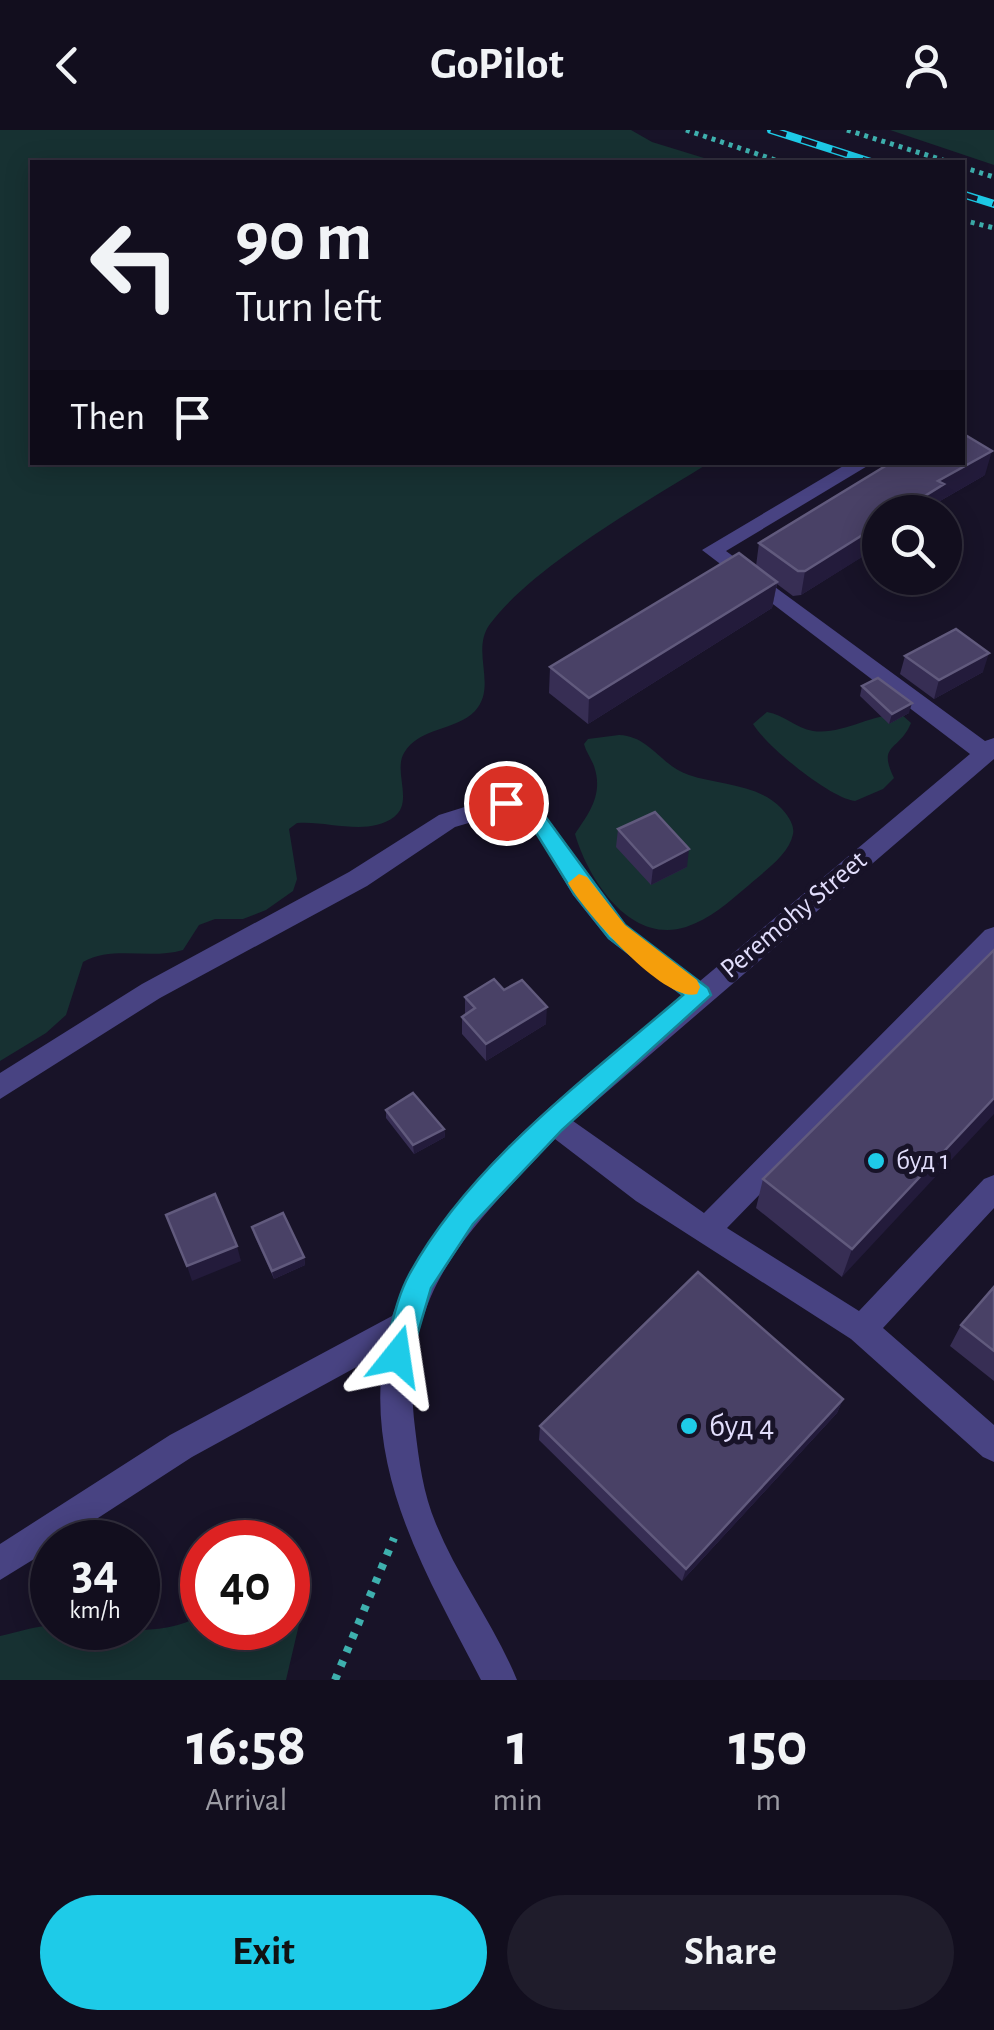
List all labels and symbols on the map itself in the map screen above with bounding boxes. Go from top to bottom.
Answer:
pin [464,761,549,846]
street label: Peremohy Street [716,846,872,984]
place label: буд 1 [896,1147,949,1175]
marker: буд 1 [865,1150,887,1172]
position arrow [345,1304,449,1408]
place label: буд 4 [709,1410,774,1442]
marker: буд 4 [678,1415,700,1437]
speed limit sign: 40 [180,1520,310,1650]

